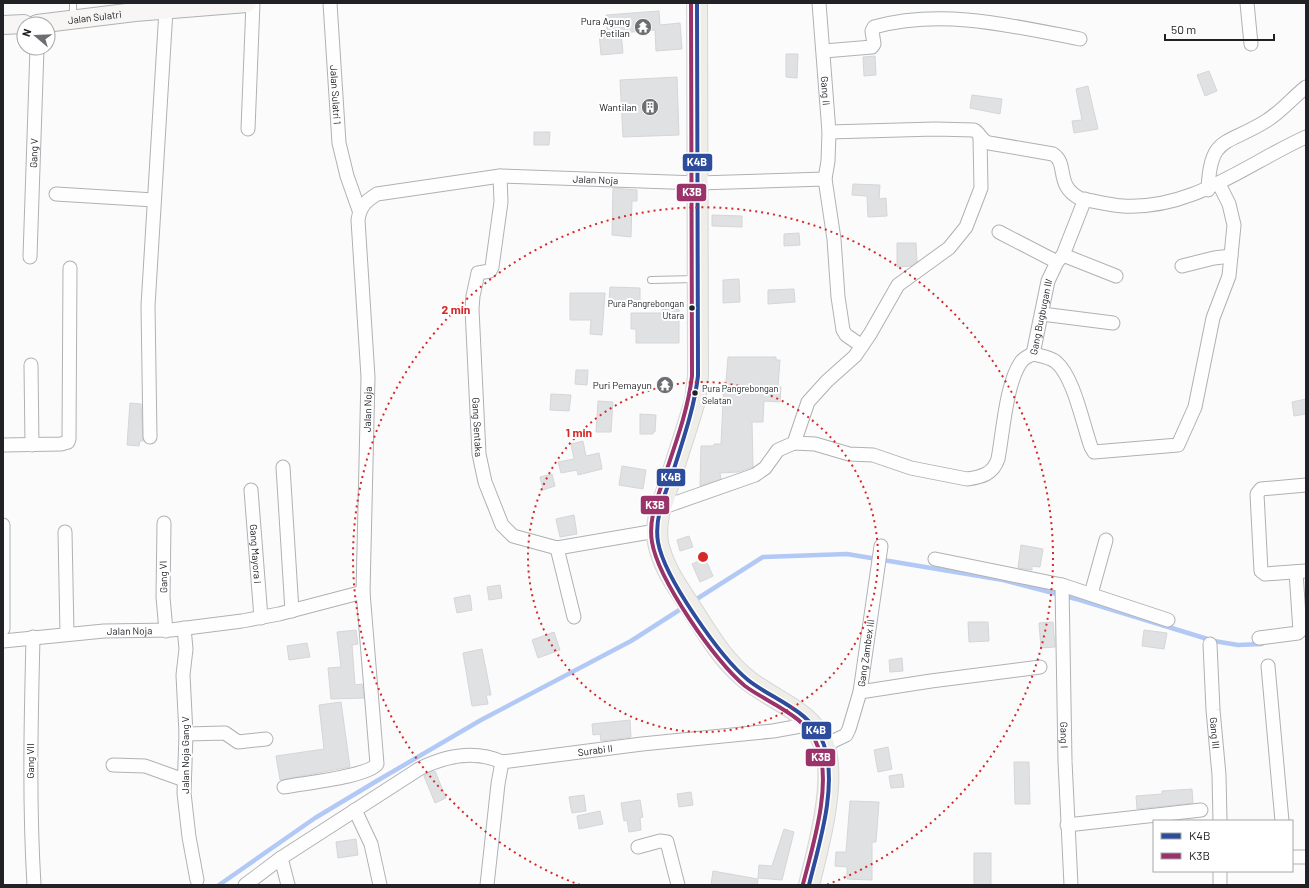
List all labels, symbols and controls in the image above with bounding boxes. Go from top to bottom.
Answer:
street label: Jalan Sulatri [67,8,122,26]
place label: Pura Agung Petilan [581,15,630,39]
north arrow [16,16,56,56]
scale bar [1165,16,1274,42]
temple icon: Pura Agung Petilan [633,17,653,37]
text: 50 m [1171,22,1196,36]
text: N [19,27,33,38]
street label: Jalan Sulatri 1 [328,65,344,125]
street label: Gang II [819,76,833,106]
building icon: Wantilan [640,97,660,117]
place label: Wantilan [599,101,637,113]
street label: Gang V [27,138,40,168]
line badge: K4B [682,153,713,172]
text: K4B [687,155,707,168]
street label: Jalan Noja [572,173,618,186]
line badge: K3B [676,183,707,202]
text: K3B [682,185,702,198]
street label: Gang Bugbugan III [1027,277,1054,356]
place label: Pura Pangrebongan Utara [608,298,684,321]
text: 2 min [442,302,470,316]
marker: Pura Pangrebongan Utara [687,303,697,313]
temple icon: Puri Pemayun [655,375,675,395]
place label: Puri Pemayun [593,379,652,391]
place label: Pura Pangrebongan Selatan [702,383,778,406]
street label: Jalan Noja [361,386,374,432]
marker: Pura Pangrebongan Selatan [690,388,700,398]
street label: Gang Sentaka [470,397,485,458]
text: 1 min [566,425,592,439]
line badge: K4B [656,468,686,487]
text: K4B [661,470,681,483]
line badge: K3B [640,495,670,515]
text: K3B [645,498,665,511]
street label: Gang Mayora I [248,524,264,584]
centre of rings [696,550,710,564]
street label: Gang VI [157,561,169,593]
street label: Gang Zambex III [855,618,876,687]
street label: Jalan Noja [107,624,152,637]
street label: Jalan Noja Gang V [179,716,191,794]
street label: Gang III [1208,716,1223,749]
line badge: K4B [801,721,832,740]
street label: Gang I [1058,722,1071,748]
text: K4B [806,723,826,736]
street label: Surabi II [577,742,613,758]
street label: Gang VII [24,744,36,778]
line badge: K3B [805,748,836,767]
text: K3B [811,750,831,763]
legend [1153,820,1293,872]
text: K4B [1189,828,1210,842]
text: K3B [1189,848,1210,862]

